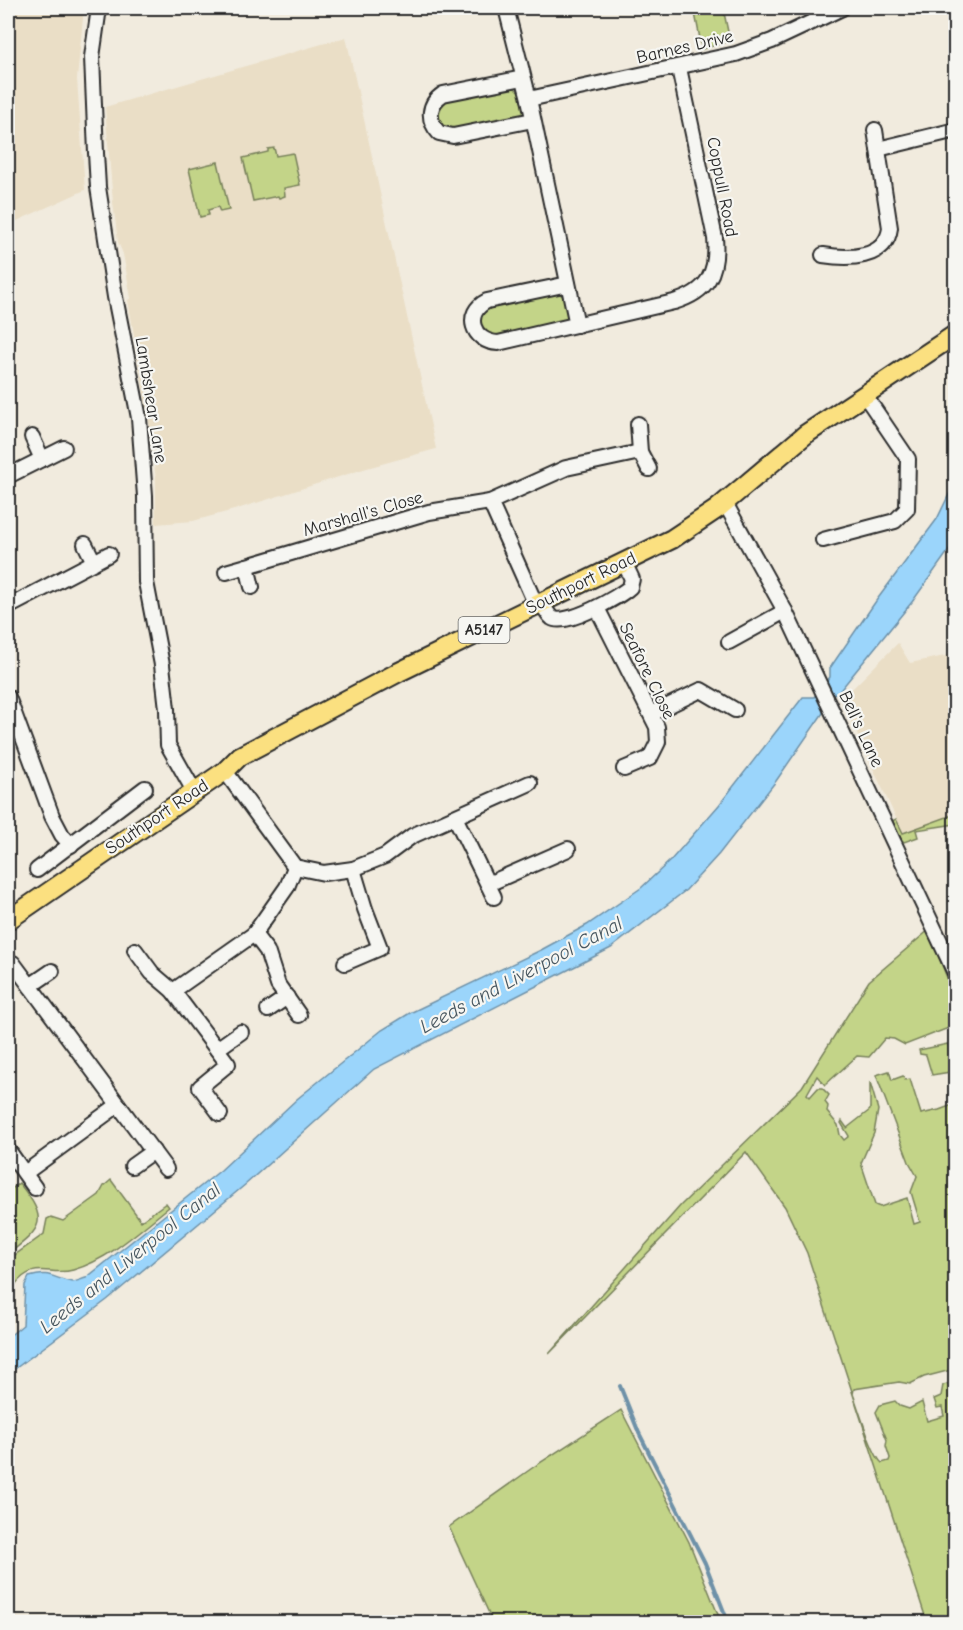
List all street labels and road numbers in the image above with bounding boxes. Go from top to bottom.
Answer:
street label: Barnes Drive [634,26,736,68]
street label: Coppull Road [702,135,742,239]
street label: Lambshear Lane [131,335,171,465]
street label: Marshall's Close [301,487,425,541]
street label: Southport Road [523,547,639,619]
road number: A5147 [458,617,510,643]
street label: Seafore Close [615,619,679,723]
street label: Bell's Lane [834,687,888,771]
street label: Southport Road [102,775,212,859]

